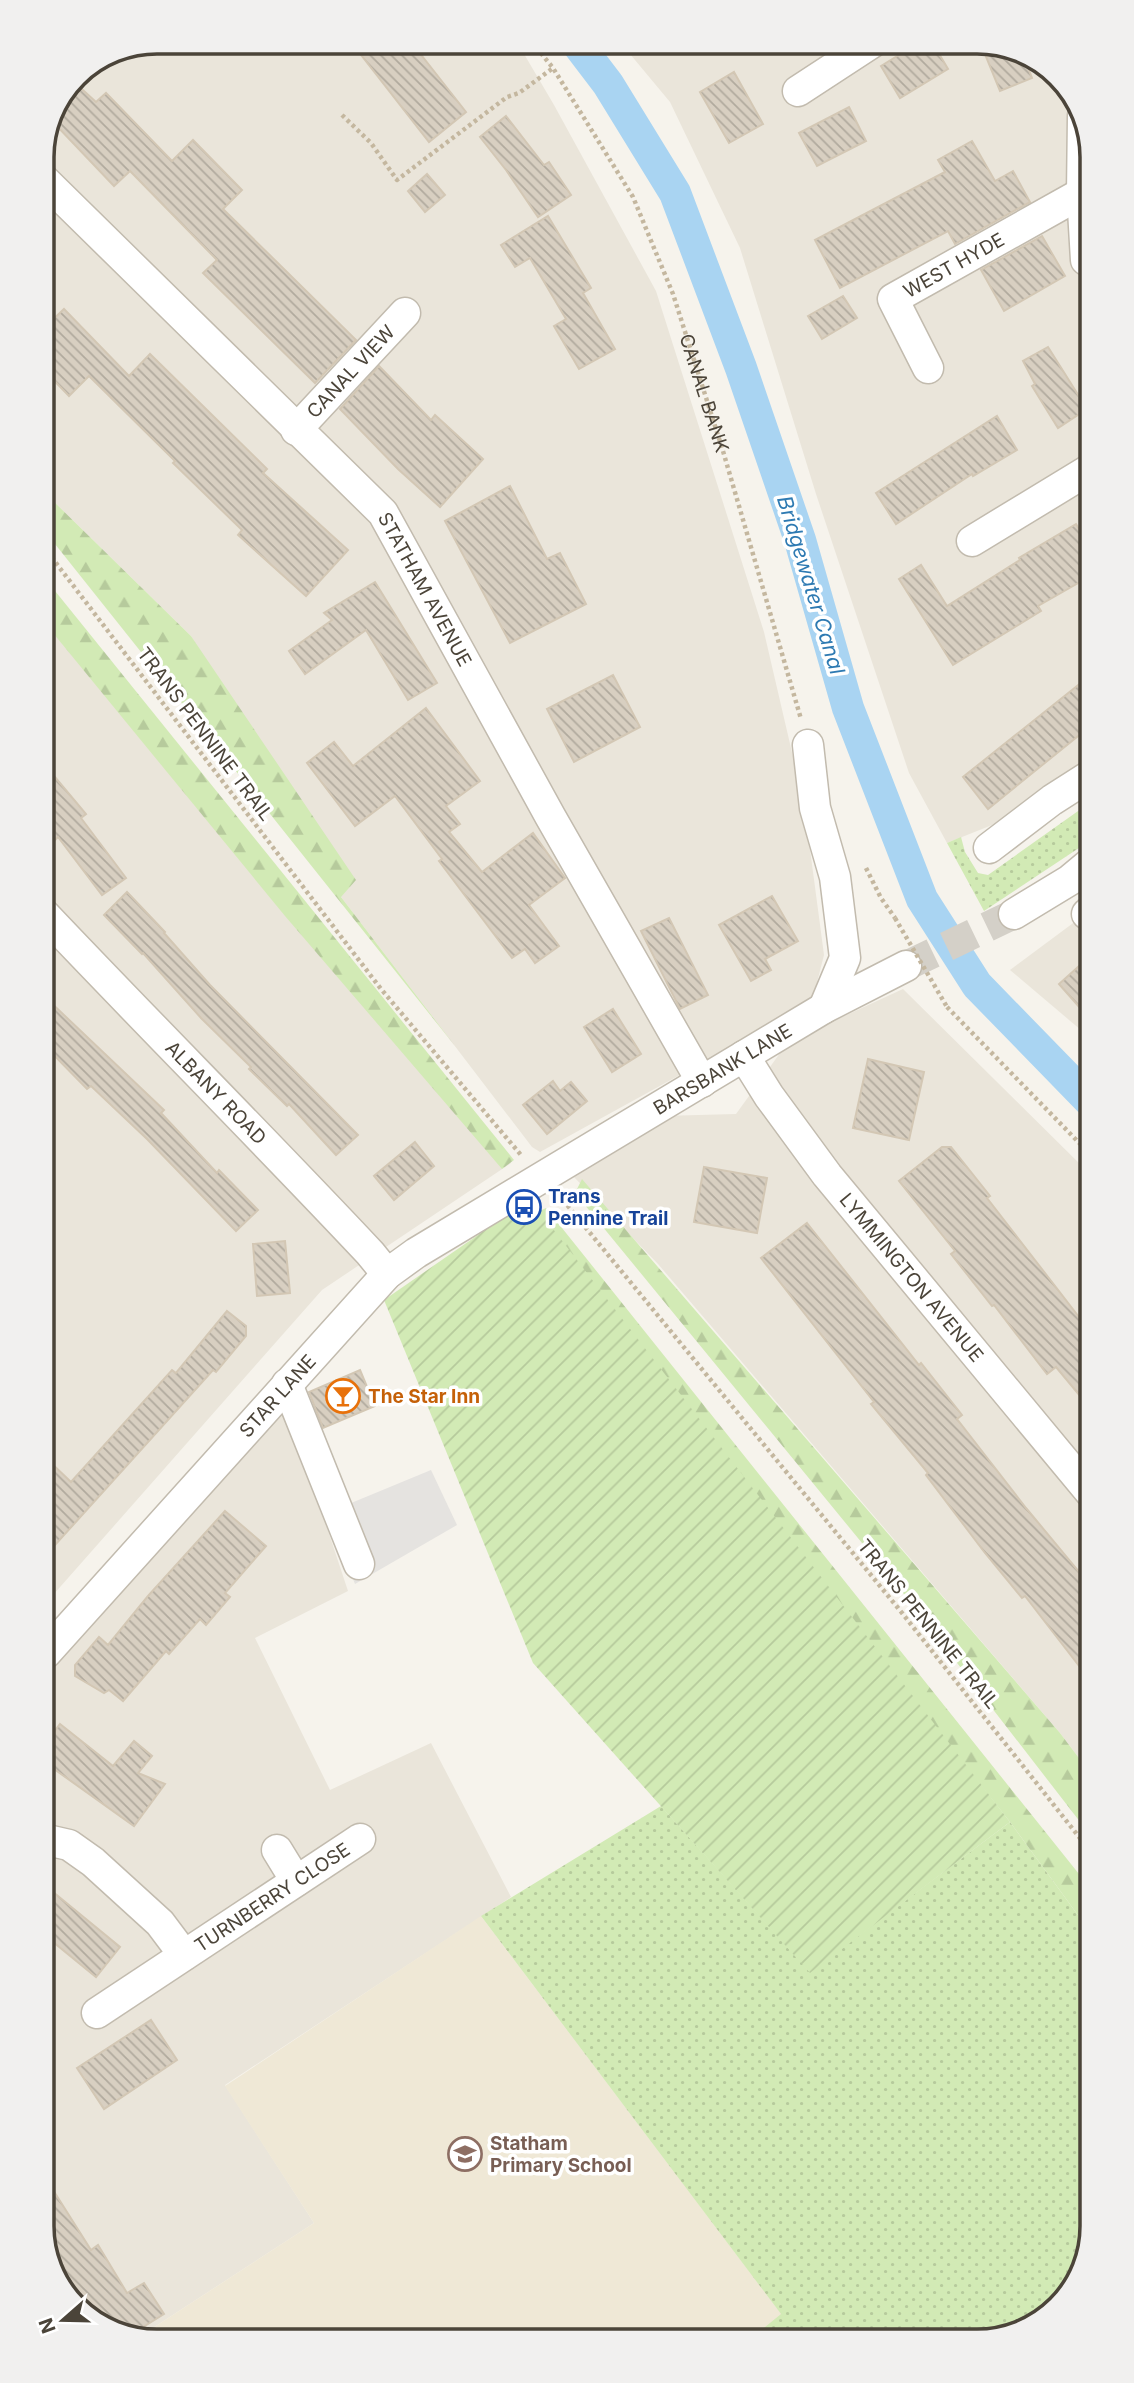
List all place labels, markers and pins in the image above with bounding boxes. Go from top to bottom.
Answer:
place label: Trans Pennine Trail [548,1185,668,1230]
bus stop icon: Trans Pennine Trail [505,1188,543,1226]
bar icon: The Star Inn [324,1377,362,1415]
place label: The Star Inn [368,1385,480,1408]
place label: Statham Primary School [490,2132,632,2177]
school or university icon: Statham Primary School [446,2135,484,2173]

